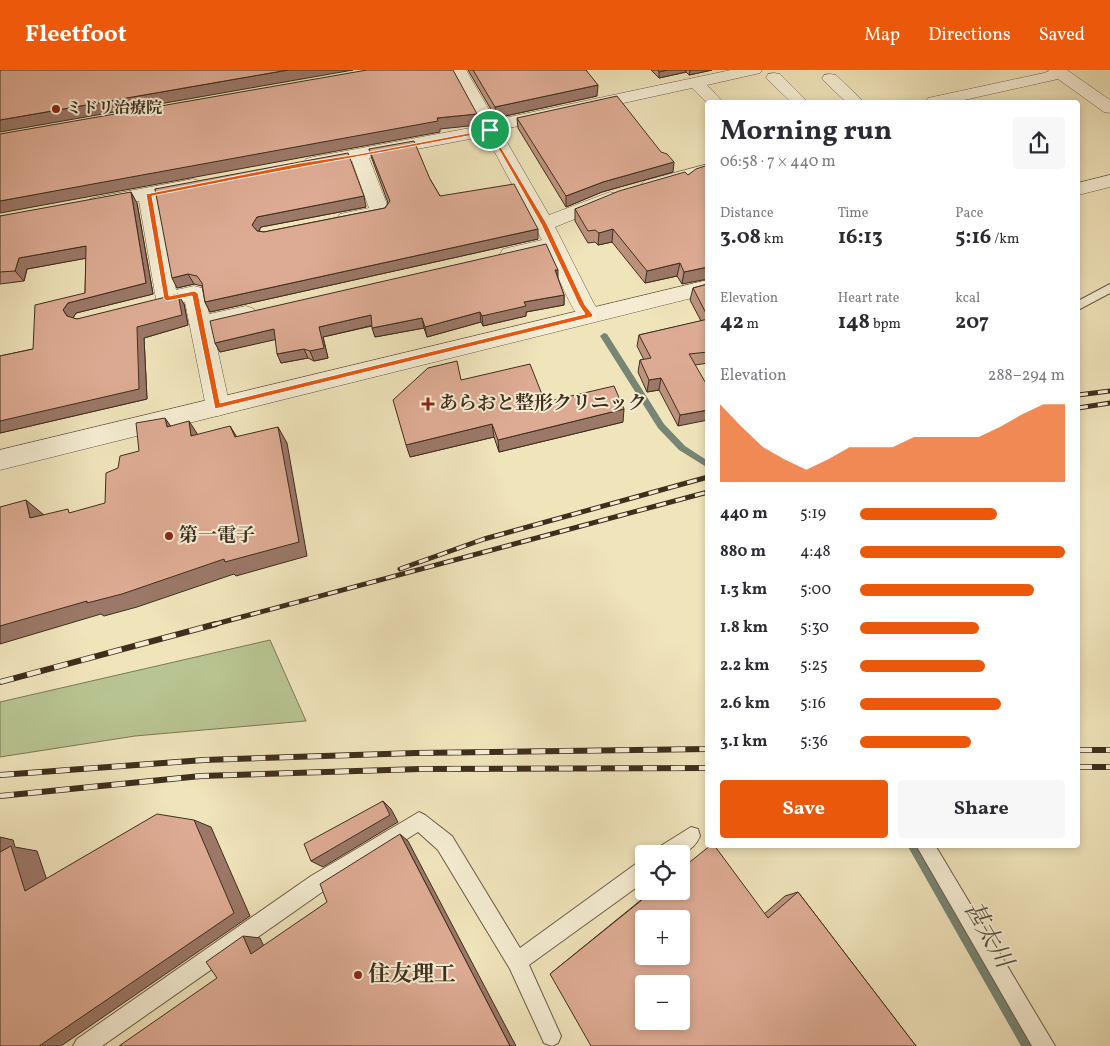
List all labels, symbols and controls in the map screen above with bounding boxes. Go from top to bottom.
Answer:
text: Fleetfoot [25,18,127,52]
text: Map [864,23,900,48]
text: Directions [928,23,1011,48]
text: Saved [1039,23,1085,48]
place label: ミドリ治療院 [66,98,162,120]
marker: ミドリ治療院 [50,103,62,115]
pin [469,109,511,151]
text: Morning run [720,112,892,151]
icon: arrive [476,116,504,144]
button: share [1013,117,1065,169]
text: 06:58 · 7 × 440 m [720,151,836,173]
text: Distance [720,204,774,223]
text: Time [838,204,868,223]
text: Pace [955,204,983,223]
text: 3.08 [720,223,761,252]
text: 16:13 [838,223,883,252]
text: 5:16 [955,223,991,252]
text: km [761,230,784,249]
text: /km [991,230,1019,249]
text: Elevation [720,289,778,308]
text: Heart rate [838,289,899,308]
text: kcal [955,289,980,308]
text: 42 [720,308,744,337]
text: 148 [838,308,870,337]
text: 207 [955,308,989,337]
text: m [744,315,759,334]
text: bpm [870,315,901,334]
text: Elevation [720,365,787,387]
text: 288–294 m [988,365,1065,387]
place label: あらおと整形クリニック [439,391,647,417]
marker: あらおと整形クリニック [421,397,435,411]
text: 440 m [720,503,768,525]
text: 5:19 [800,503,826,525]
place label: 第一電子 [179,523,255,549]
marker: 第一電子 [163,530,175,542]
text: 880 m [720,541,766,563]
text: 4:48 [800,541,831,563]
text: 1.3 km [720,579,767,601]
text: 5:00 [800,579,831,601]
text: 1.8 km [720,617,768,639]
text: 5:30 [800,617,829,639]
text: 2.2 km [720,655,770,677]
text: 5:25 [800,655,828,677]
text: 2.6 km [720,693,770,715]
text: 5:16 [800,693,826,715]
text: 3.1 km [720,731,768,753]
text: 5:36 [800,731,828,753]
button: Save [720,780,888,838]
button: Share [898,780,1065,838]
map controls [635,845,690,1030]
button: locate [635,845,690,900]
water label: 甚太川 [954,895,1021,977]
button: + [635,910,690,965]
place label: 住友理工 [368,960,456,991]
marker: 住友理工 [352,969,364,981]
button: − [635,975,690,1030]

